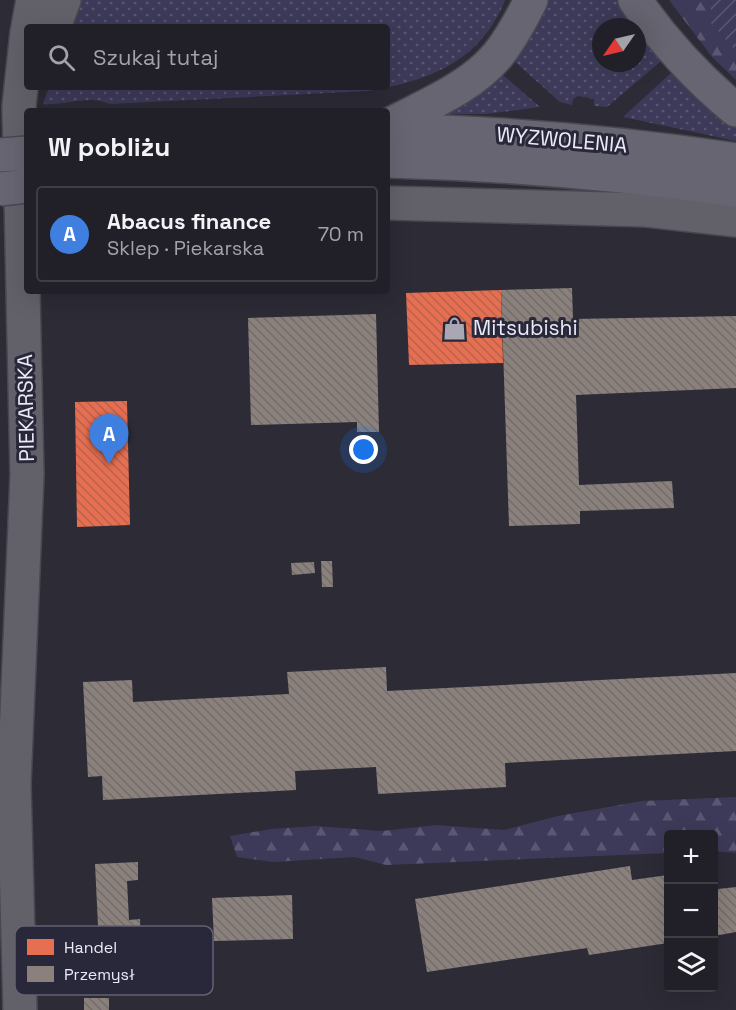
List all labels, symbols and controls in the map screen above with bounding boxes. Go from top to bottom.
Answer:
north arrow [592,18,646,72]
search box [24,24,390,90]
icon: search [45,41,78,74]
text: Szukaj tutaj [93,43,218,71]
street label: WYZWOLENIA [496,120,629,159]
text: W pobliżu [48,130,170,164]
text: Abacus finance [107,207,271,235]
text: A [63,221,76,247]
text: 70 m [318,221,364,247]
text: Sklep · Piekarska [107,235,264,261]
place label: Mitsubishi [473,314,578,341]
shop icon: Mitsubishi [442,315,468,341]
street label: PIEKARSKA [11,354,40,462]
pin: A [90,414,128,464]
your location [349,435,378,464]
map controls [664,830,718,992]
button: + [664,830,718,884]
button: − [664,884,718,938]
legend [15,926,213,995]
text: Handel [64,937,117,958]
button: layers [664,938,718,992]
text: Przemysł [64,964,135,985]

